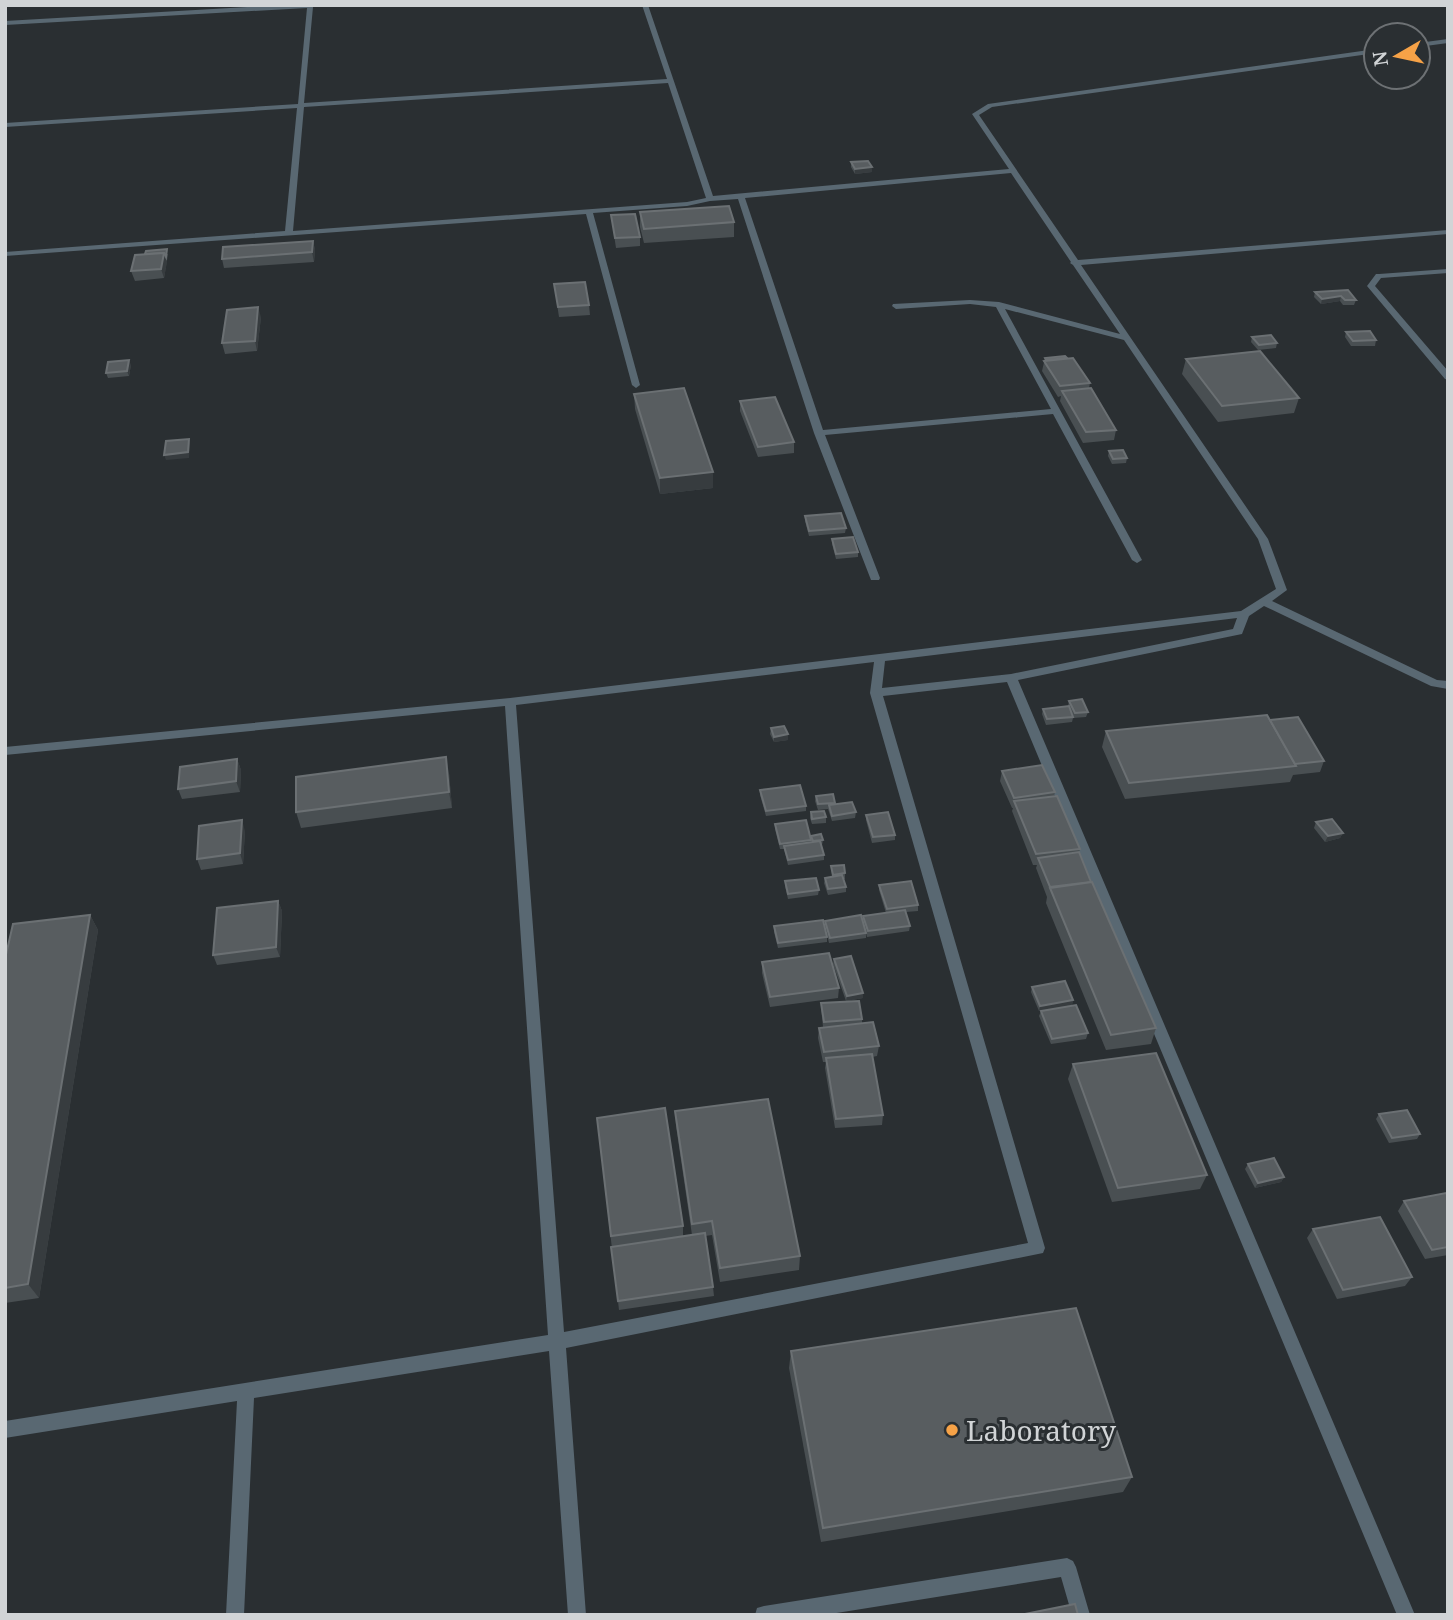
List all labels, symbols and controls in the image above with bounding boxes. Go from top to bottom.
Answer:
north arrow [1362,21,1432,91]
text: N [1366,49,1394,68]
place label: Laboratory [966,1411,1116,1449]
marker: Laboratory [944,1422,960,1438]

